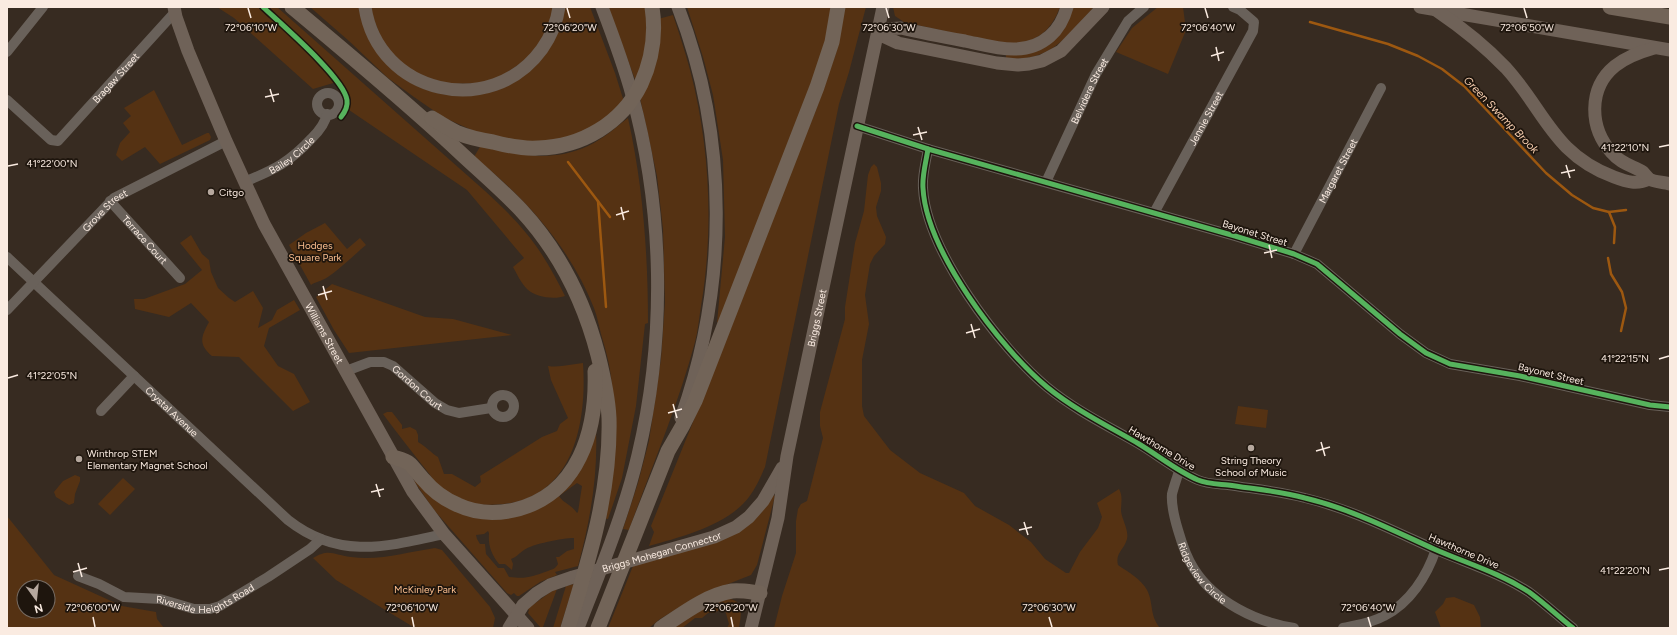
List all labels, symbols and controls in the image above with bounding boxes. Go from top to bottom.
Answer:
text: 72°06'10"W [225,21,277,34]
text: 72°06'20"W [543,21,597,34]
text: 72°06'30"W [862,21,916,34]
text: 72°06'40"W [1181,21,1235,34]
text: 72°06'50"W [1500,21,1554,34]
street label: Bragaw Street [89,50,142,106]
street label: Belvidere Street [1067,55,1111,126]
water label: Green Swamp Brook [1461,74,1542,157]
street label: Jennie Street [1186,88,1226,148]
street label: Bailey Circle [266,133,317,177]
street label: Margaret Street [1315,136,1360,205]
text: 41°22'10"N [1601,141,1649,154]
text: 41°22'00"N [27,157,77,170]
street label: Grove Street [79,186,130,234]
place label: Citgo [219,186,244,199]
marker: Citgo [206,187,216,197]
street label: Terrace Court [120,212,171,267]
street label: Bayonet Street [1221,217,1289,249]
park label: Hodges Square Park [289,239,342,264]
street label: Briggs Street [804,288,829,348]
street label: Williams Street [303,300,347,366]
text: 41°22'15"N [1601,352,1649,365]
street label: Bayonet Street [1517,360,1585,388]
street label: Gordon Court [390,362,445,413]
text: 41°22'05"N [27,369,77,382]
street label: Crystal Avenue [143,383,202,440]
street label: Hawthorne Drive [1126,423,1198,473]
marker: String Theory School of Music [1246,443,1256,453]
place label: Winthrop STEM Elementary Magnet School [87,447,208,472]
marker: Winthrop STEM Elementary Magnet School [74,454,84,464]
place label: String Theory School of Music [1215,454,1287,479]
street label: Briggs Mohegan Connector [600,528,724,575]
street label: Hawthorne Drive [1427,530,1502,572]
street label: Ridgeview Circle [1176,540,1230,607]
text: 41°22'20"N [1600,564,1650,577]
north arrow [16,579,56,619]
street label: Riverside Heights Road [156,580,256,616]
park label: McKinley Park [394,583,456,596]
text: N [33,601,44,616]
text: 72°06'00"W [66,601,121,614]
text: 72°06'10"W [386,601,438,614]
text: 72°06'20"W [704,601,758,614]
text: 72°06'30"W [1022,601,1076,614]
text: 72°06'40"W [1341,601,1395,614]

